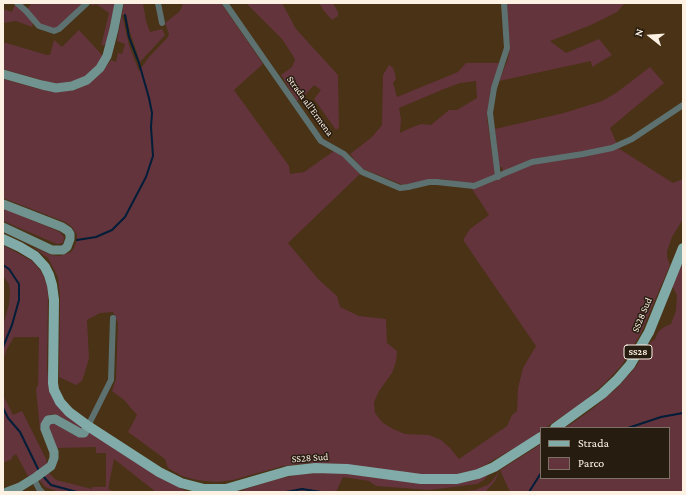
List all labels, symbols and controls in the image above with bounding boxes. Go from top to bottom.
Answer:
north arrow [630,16,670,56]
text: N [632,27,645,38]
street label: Strada all'Ermena [284,74,336,138]
street label: SS28 Sud [629,296,655,334]
road number: SS28 [624,345,652,359]
legend [540,427,670,479]
text: Strada [578,436,609,450]
street label: SS28 Sud [291,451,329,465]
text: Parco [578,456,604,470]

